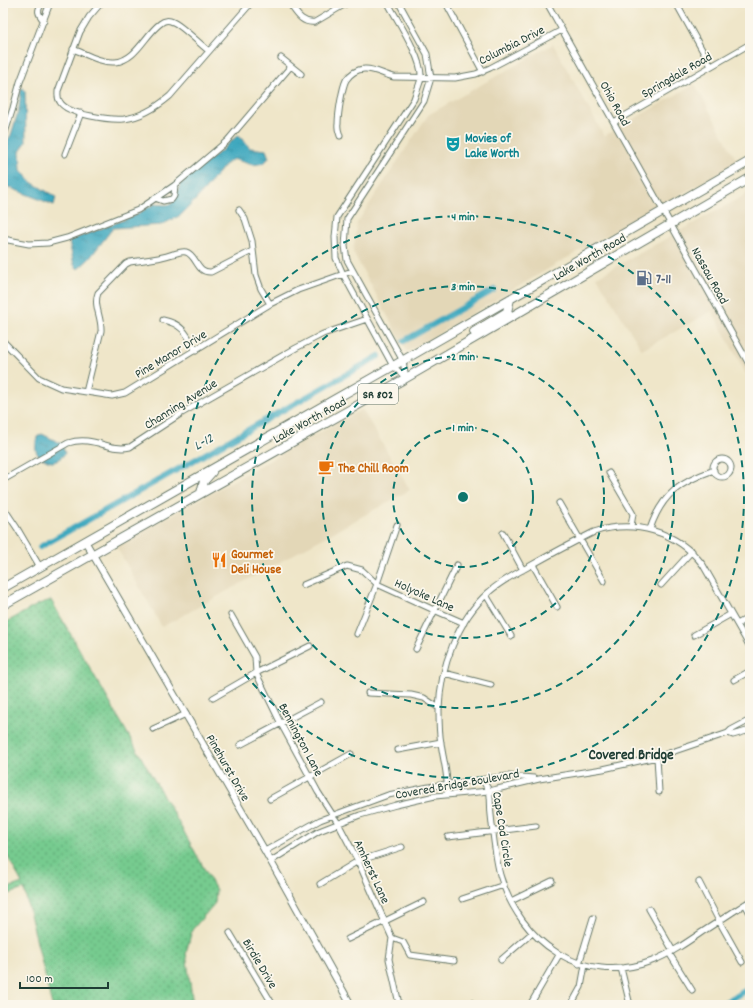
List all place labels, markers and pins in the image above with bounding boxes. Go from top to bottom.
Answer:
place label: Movies of Lake Worth [465,130,519,164]
theatre icon: Movies of Lake Worth [444,135,462,153]
fuel station icon: 7-11 [635,269,653,287]
place label: 7-11 [656,271,671,290]
cafe icon: The Chill Room [317,458,335,476]
place label: The Chill Room [338,460,409,479]
centre of rings [456,490,470,504]
place label: Gourmet Deli House [231,546,281,580]
restaurant icon: Gourmet Deli House [210,551,228,569]

